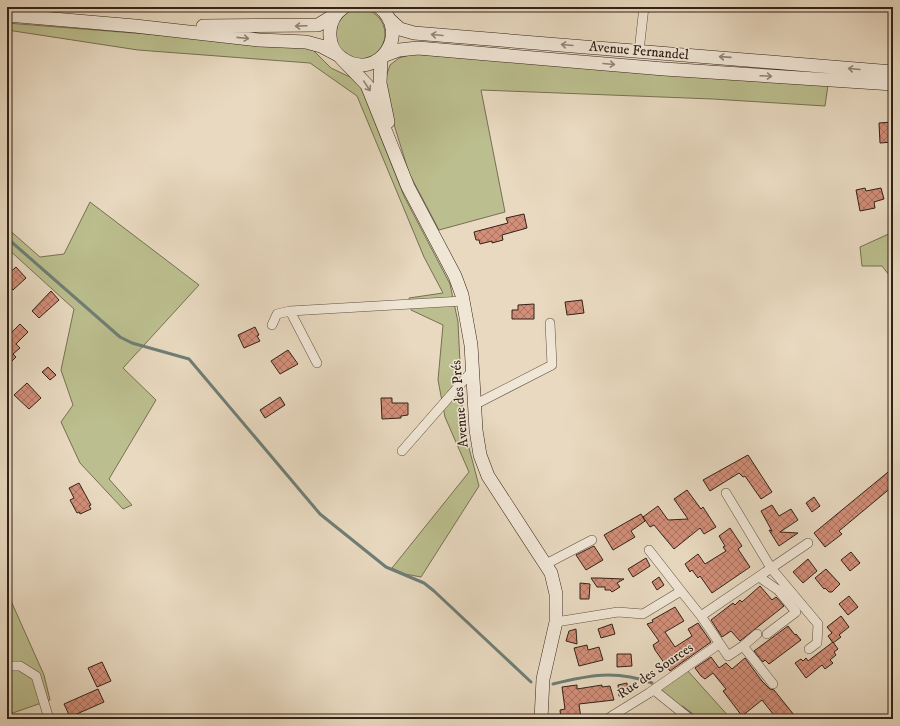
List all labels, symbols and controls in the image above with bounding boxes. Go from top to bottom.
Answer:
one-way arrow [295,22,308,30]
one-way arrow [431,31,444,39]
one-way arrow [236,34,249,42]
street label: Avenue Fernandel [588,38,690,64]
one-way arrow [561,42,574,49]
one-way arrow [719,54,732,61]
one-way arrow [602,60,615,68]
one-way arrow [848,65,861,72]
one-way arrow [759,73,772,80]
one-way arrow [362,81,371,92]
street label: Avenue des Prés [447,359,473,448]
street label: Rue des Sources [614,639,697,703]

